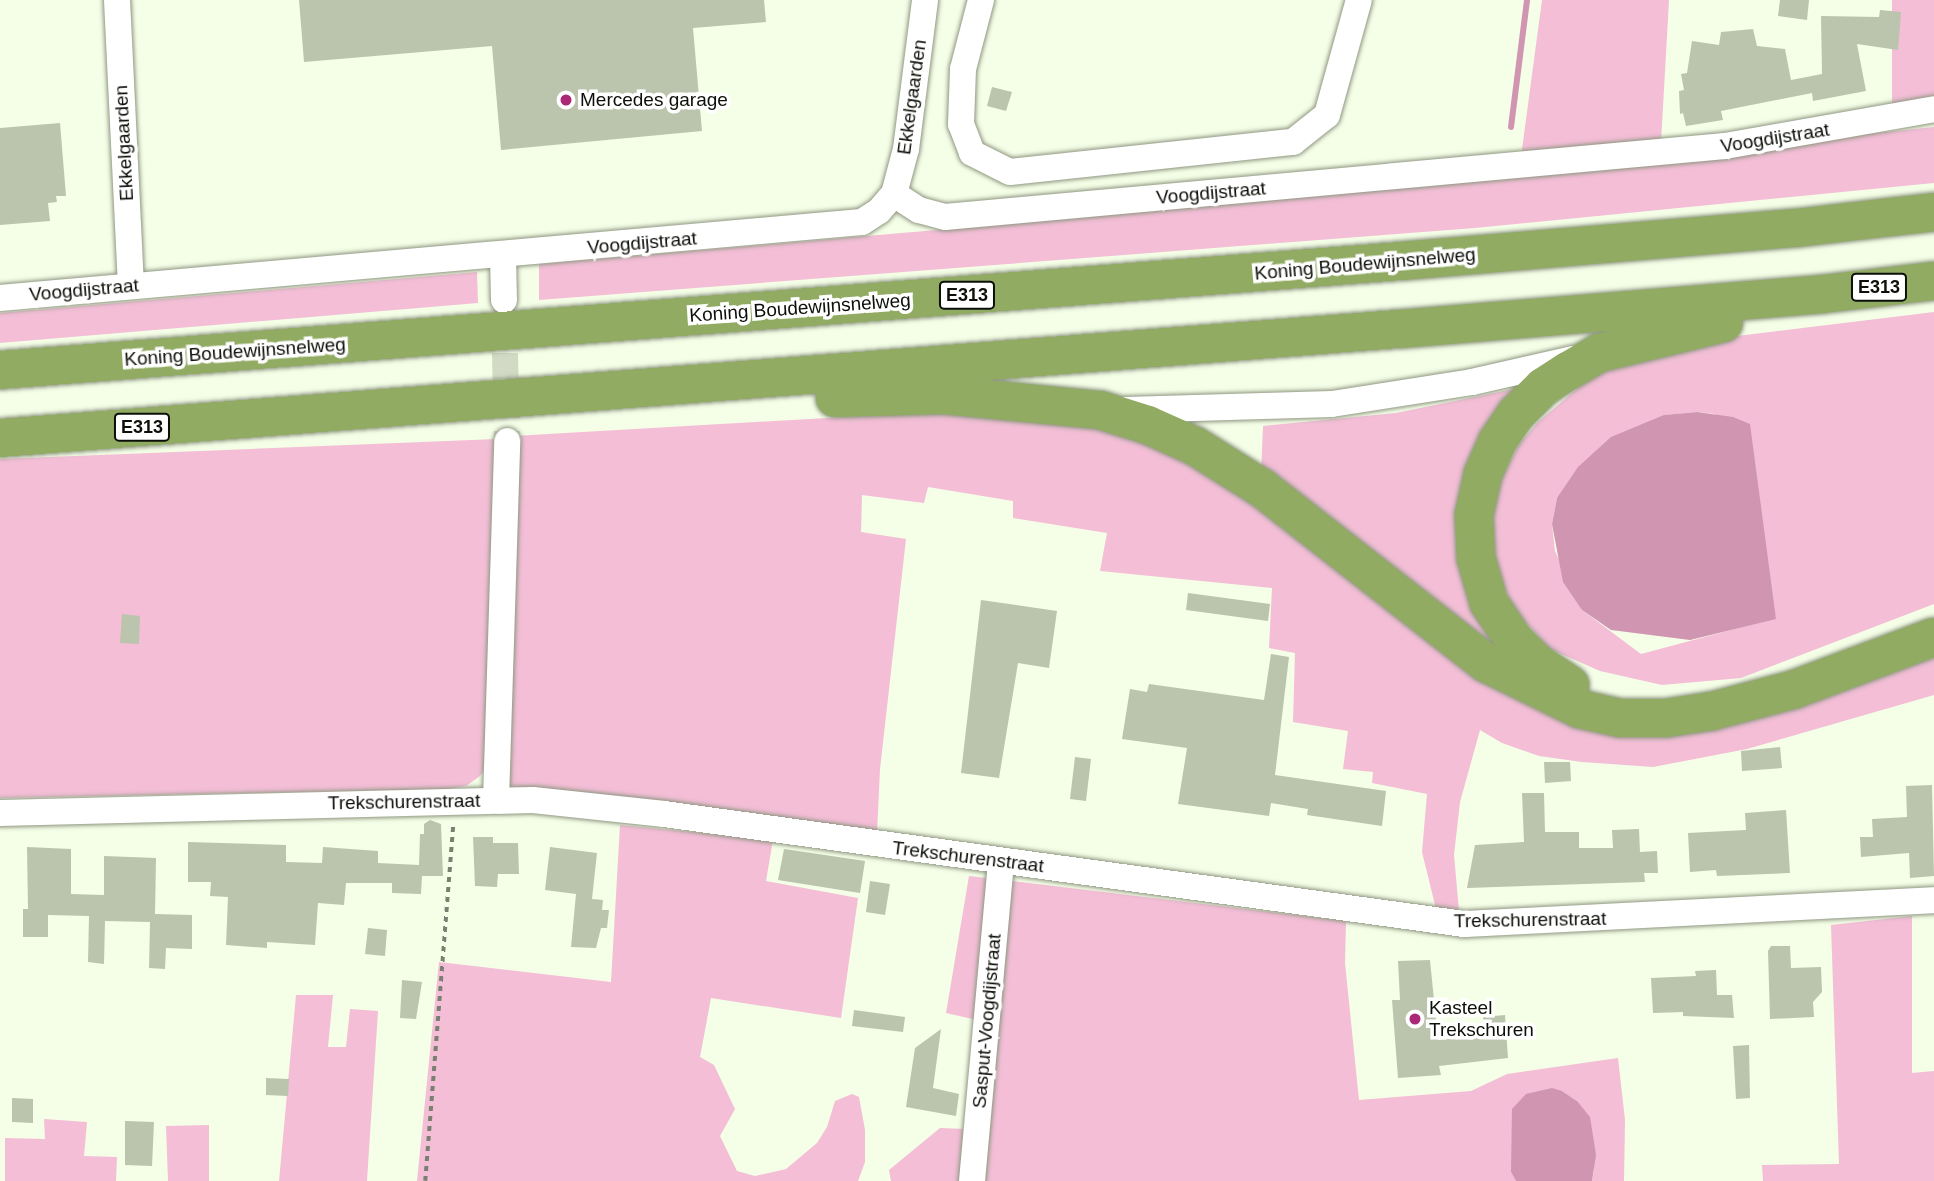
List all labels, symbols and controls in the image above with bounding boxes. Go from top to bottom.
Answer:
street label: Ekkelgaarden [893,38,931,156]
street label: Ekkelgaarden [110,84,138,202]
place label: Mercedes garage [580,89,728,111]
marker: Mercedes garage [558,92,574,108]
street label: Voogdijstraat [1719,118,1831,158]
street label: Voogdijstraat [1155,177,1267,209]
street label: Voogdijstraat [586,227,698,259]
street label: Koning Boudewijnsnelweg [1254,243,1476,285]
road number: E313 [1849,272,1909,302]
street label: Voogdijstraat [28,274,140,306]
road number: E313 [937,281,997,310]
street label: Koning Boudewijnsnelweg [689,289,911,327]
street label: Koning Boudewijnsnelweg [124,333,346,371]
road number: E313 [112,412,172,442]
street label: Trekschurenstraat [328,789,480,815]
street label: Trekschurenstraat [891,836,1045,878]
street label: Trekschurenstraat [1454,907,1606,933]
street label: Sasput-Voogdijstraat [968,933,1006,1109]
place label: Kasteel Trekschuren [1429,997,1534,1041]
marker: Kasteel Trekschuren [1407,1011,1423,1027]

